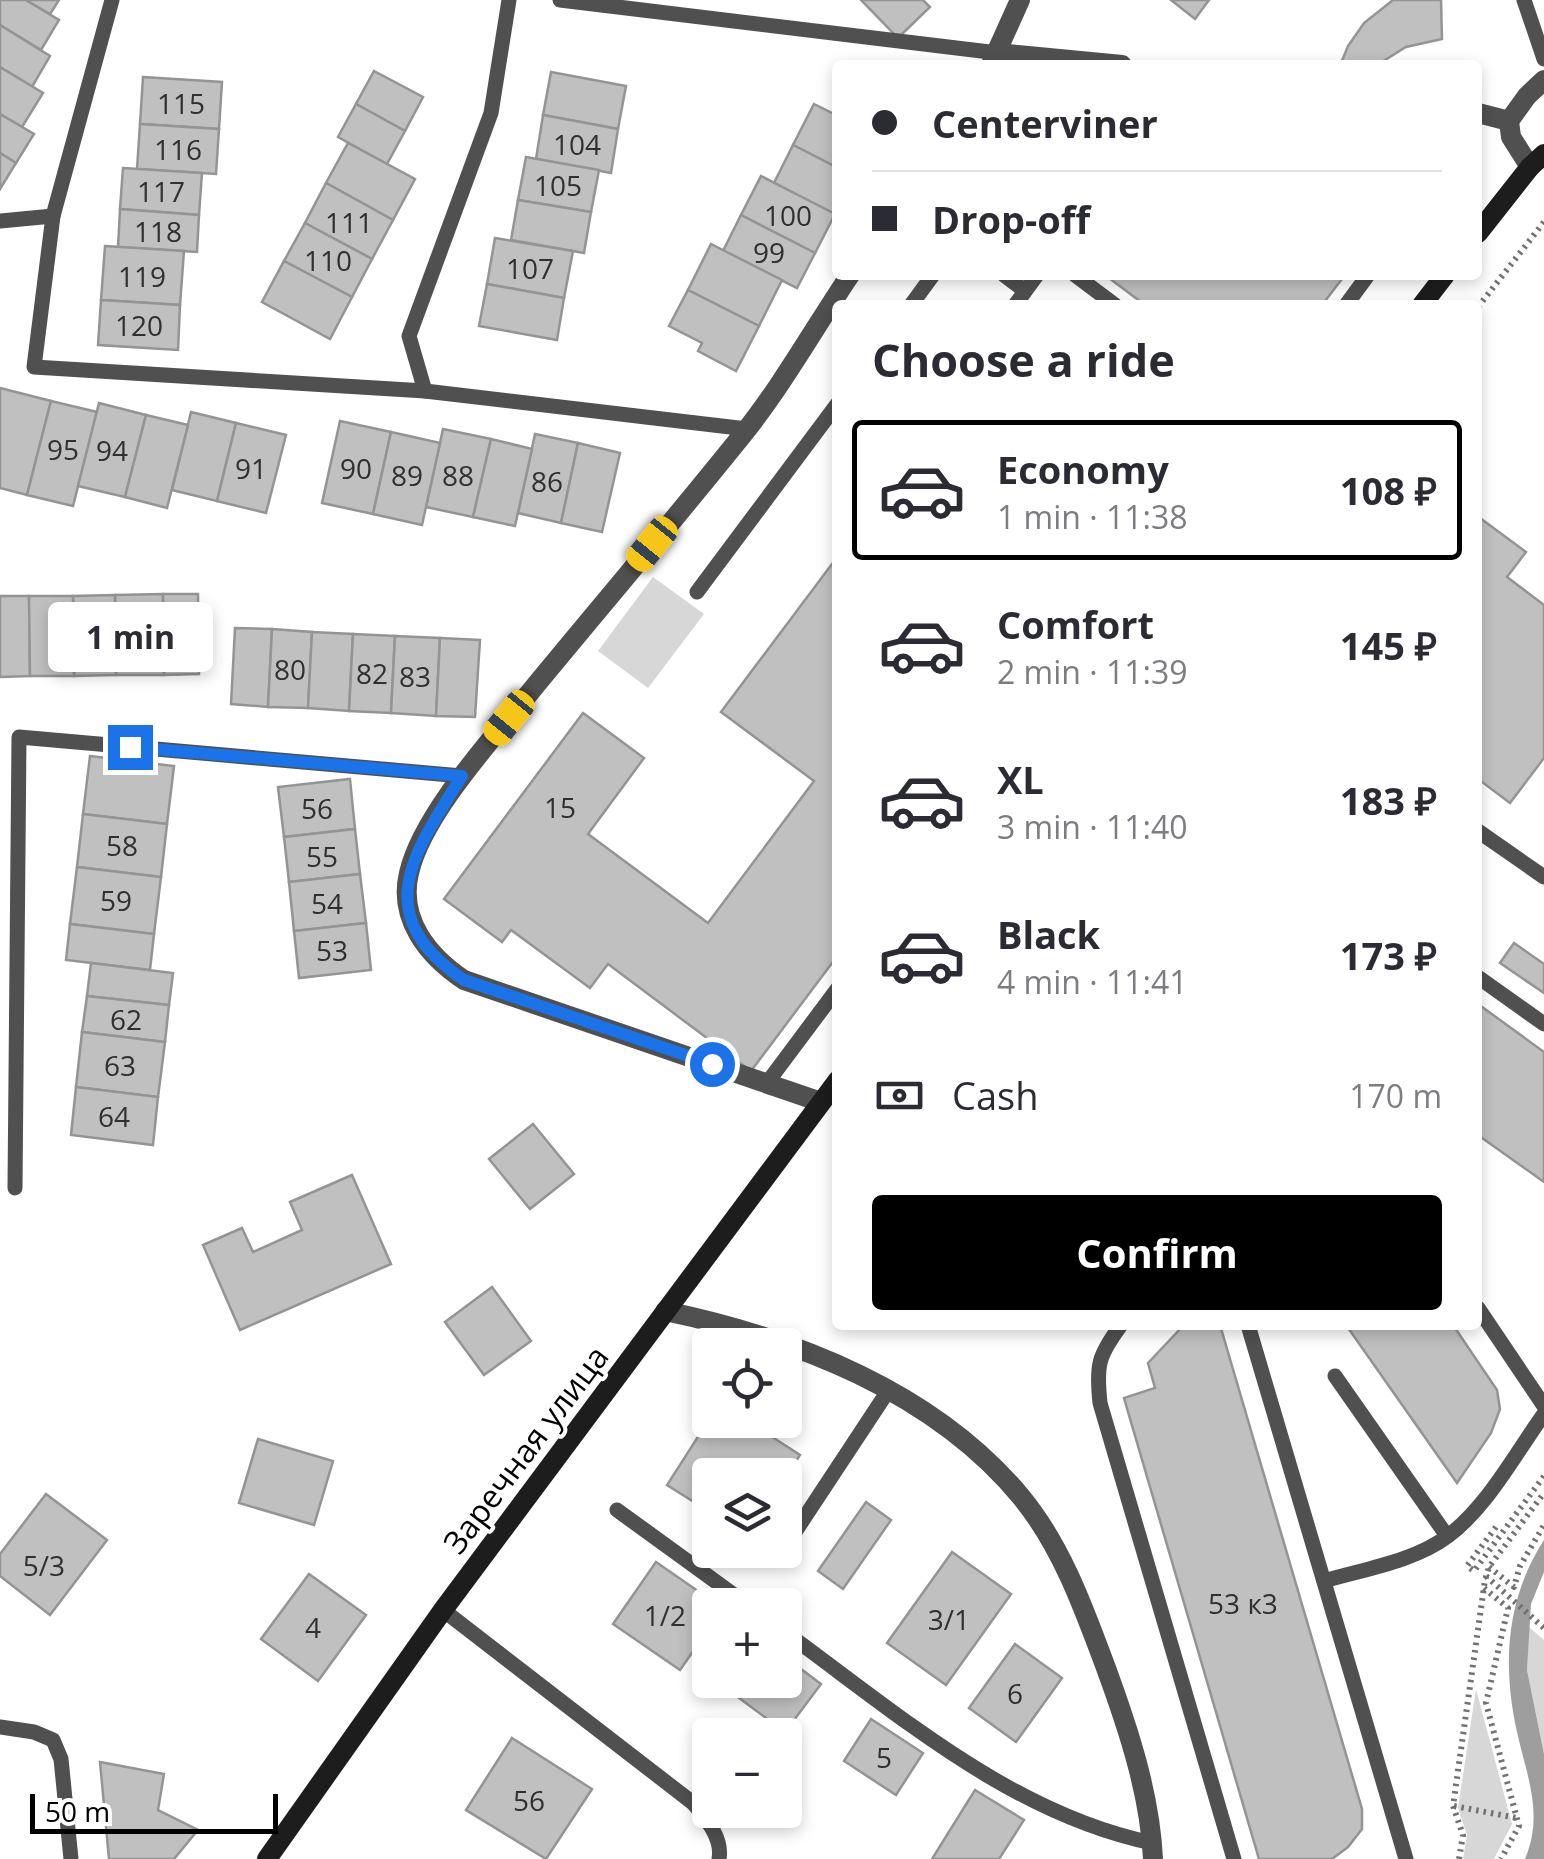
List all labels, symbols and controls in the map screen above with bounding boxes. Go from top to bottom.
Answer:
house number: 115 [157,84,205,122]
text: Centerviner [932,97,1158,149]
house number: 104 [553,125,601,163]
house number: 116 [154,130,202,168]
house number: 105 [534,166,582,204]
house number: 117 [137,172,185,210]
text: Drop-off [932,193,1090,245]
house number: 100 [764,196,812,234]
house number: 111 [325,203,373,241]
house number: 118 [134,212,182,250]
house number: 99 [753,233,785,271]
house number: 110 [304,241,352,279]
house number: 107 [506,249,554,287]
house number: 119 [118,257,166,295]
house number: 120 [115,306,163,344]
text: Choose a ride [872,329,1175,390]
house number: 95 [47,430,79,468]
house number: 94 [96,431,128,469]
text: Economy [997,443,1169,495]
icon: car [877,445,967,535]
house number: 91 [235,449,267,487]
house number: 90 [340,449,372,487]
house number: 89 [391,456,423,494]
house number: 88 [442,456,474,494]
house number: 86 [531,462,563,500]
text: 108 ₽ [1340,464,1437,516]
text: 1 min · 11:38 [997,495,1188,538]
car [621,511,683,577]
text: Comfort [997,598,1154,650]
icon: car [877,600,967,690]
callout: 1 min [48,602,212,672]
text: 1 min [86,615,175,658]
text: 145 ₽ [1340,619,1437,671]
house number: 80 [274,650,306,688]
text: 2 min · 11:39 [997,650,1188,693]
house number: 82 [356,654,388,692]
house number: 83 [399,657,431,695]
car [478,685,540,751]
route end [108,725,153,770]
text: XL [997,753,1044,805]
icon: car [877,755,967,845]
text: 183 ₽ [1340,774,1437,826]
house number: 15 [544,788,576,826]
house number: 56 [301,789,333,827]
text: 3 min · 11:40 [997,805,1188,848]
house number: 58 [106,826,138,864]
house number: 55 [306,837,338,875]
house number: 59 [100,881,132,919]
house number: 54 [311,884,343,922]
text: Black [997,908,1100,960]
icon: car [877,910,967,1000]
text: 173 ₽ [1340,929,1437,981]
house number: 53 [316,931,348,969]
text: 4 min · 11:41 [997,960,1188,1003]
house number: 62 [110,1000,142,1038]
route start [690,1042,735,1087]
house number: 63 [104,1046,136,1084]
icon: cash [872,1068,927,1123]
text: Cash [952,1069,1038,1121]
text: 170 m [1349,1074,1442,1117]
house number: 64 [98,1097,130,1135]
button: Confirm [872,1195,1442,1310]
map controls [692,1328,802,1828]
button: locate [692,1328,802,1438]
street label: Заречная улица [433,1336,617,1562]
button: layers [692,1458,802,1568]
house number: 5/3 [23,1546,65,1584]
house number: 53 к3 [1208,1584,1278,1622]
button: + [692,1588,802,1698]
house number: 1/2 [644,1596,686,1634]
house number: 3/1 [928,1600,970,1638]
house number: 4 [305,1608,321,1646]
house number: 6 [1007,1674,1023,1712]
button: − [692,1718,802,1828]
house number: 5 [876,1738,892,1776]
house number: 56 [513,1781,545,1819]
scale bar [30,1789,278,1834]
text: 50 m [45,1792,110,1830]

